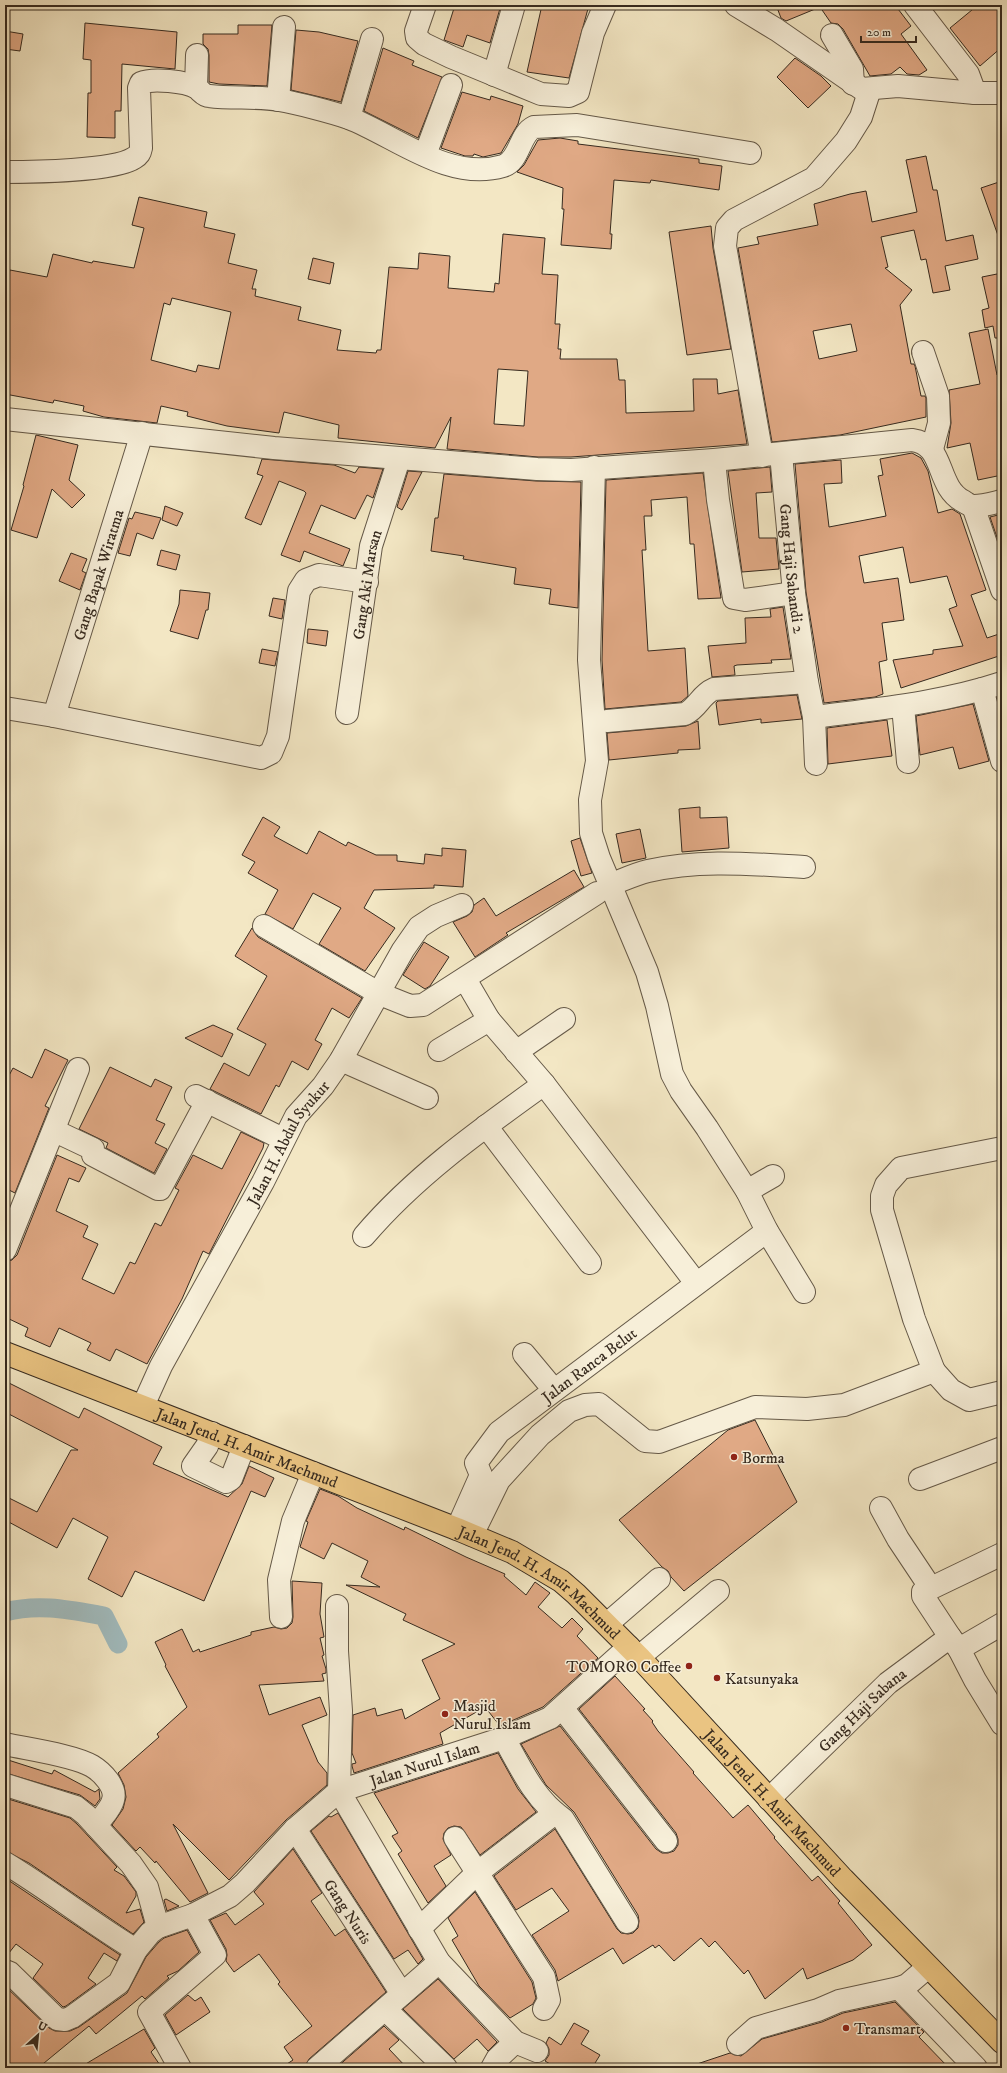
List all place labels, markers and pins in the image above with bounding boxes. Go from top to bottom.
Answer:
place label: Borma [742,1448,785,1468]
marker: Borma [729,1452,739,1462]
place label: TOMORO Coffee [566,1657,681,1677]
marker: TOMORO Coffee [684,1661,694,1671]
place label: Katsunyaka [725,1669,799,1689]
marker: Katsunyaka [712,1673,722,1683]
place label: Masjid Nurul Islam [453,1696,531,1734]
marker: Masjid Nurul Islam [440,1709,450,1719]
place label: Transmart [854,2019,921,2039]
marker: Transmart [841,2023,851,2033]

